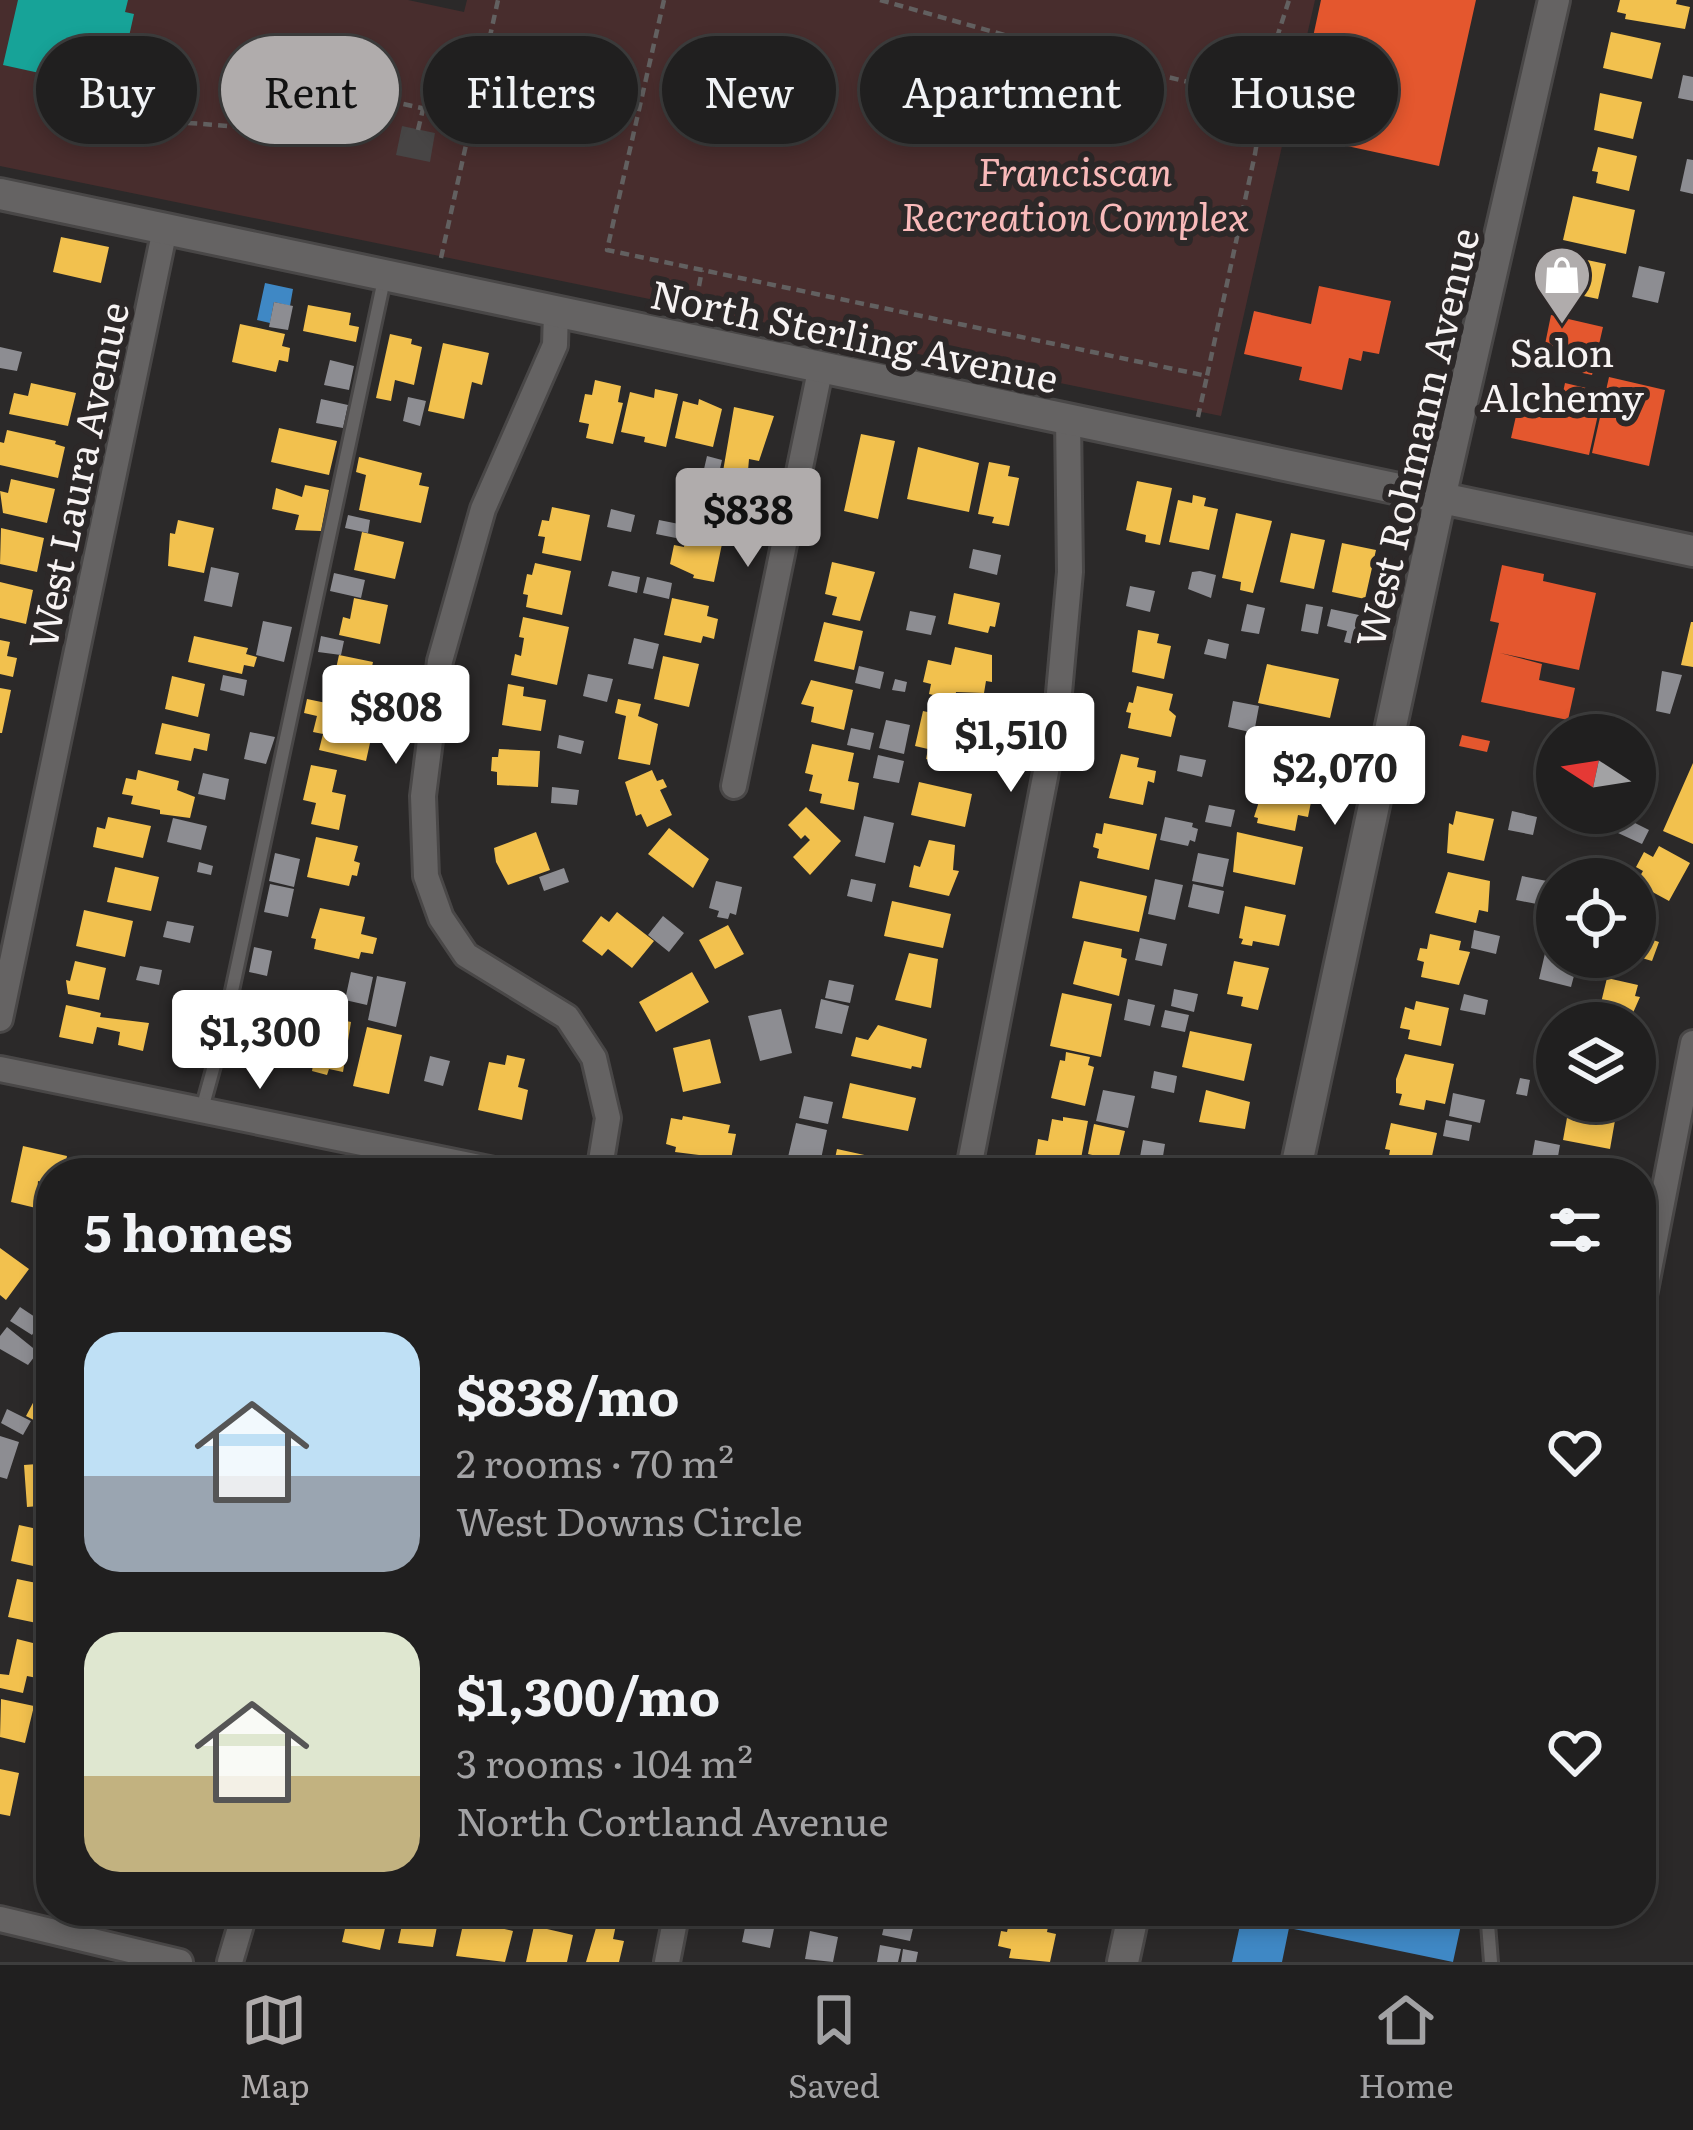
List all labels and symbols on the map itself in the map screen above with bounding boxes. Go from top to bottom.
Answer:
park label: Franciscan Recreation Complex [901,140,1249,243]
street label: West Rohmann Avenue [1339,222,1491,652]
shop icon: Salon Alchemy [1531,244,1593,326]
street label: North Sterling Avenue [646,262,1064,406]
street label: West Laura Avenue [11,296,141,654]
place label: Salon Alchemy [1480,321,1645,424]
pin: $838 [677,468,819,570]
pin: $808 [325,665,467,767]
pin: $1,510 [913,693,1109,795]
north arrow [1536,714,1656,834]
pin: $2,070 [1237,726,1433,828]
pin: $1,300 [162,990,358,1092]

